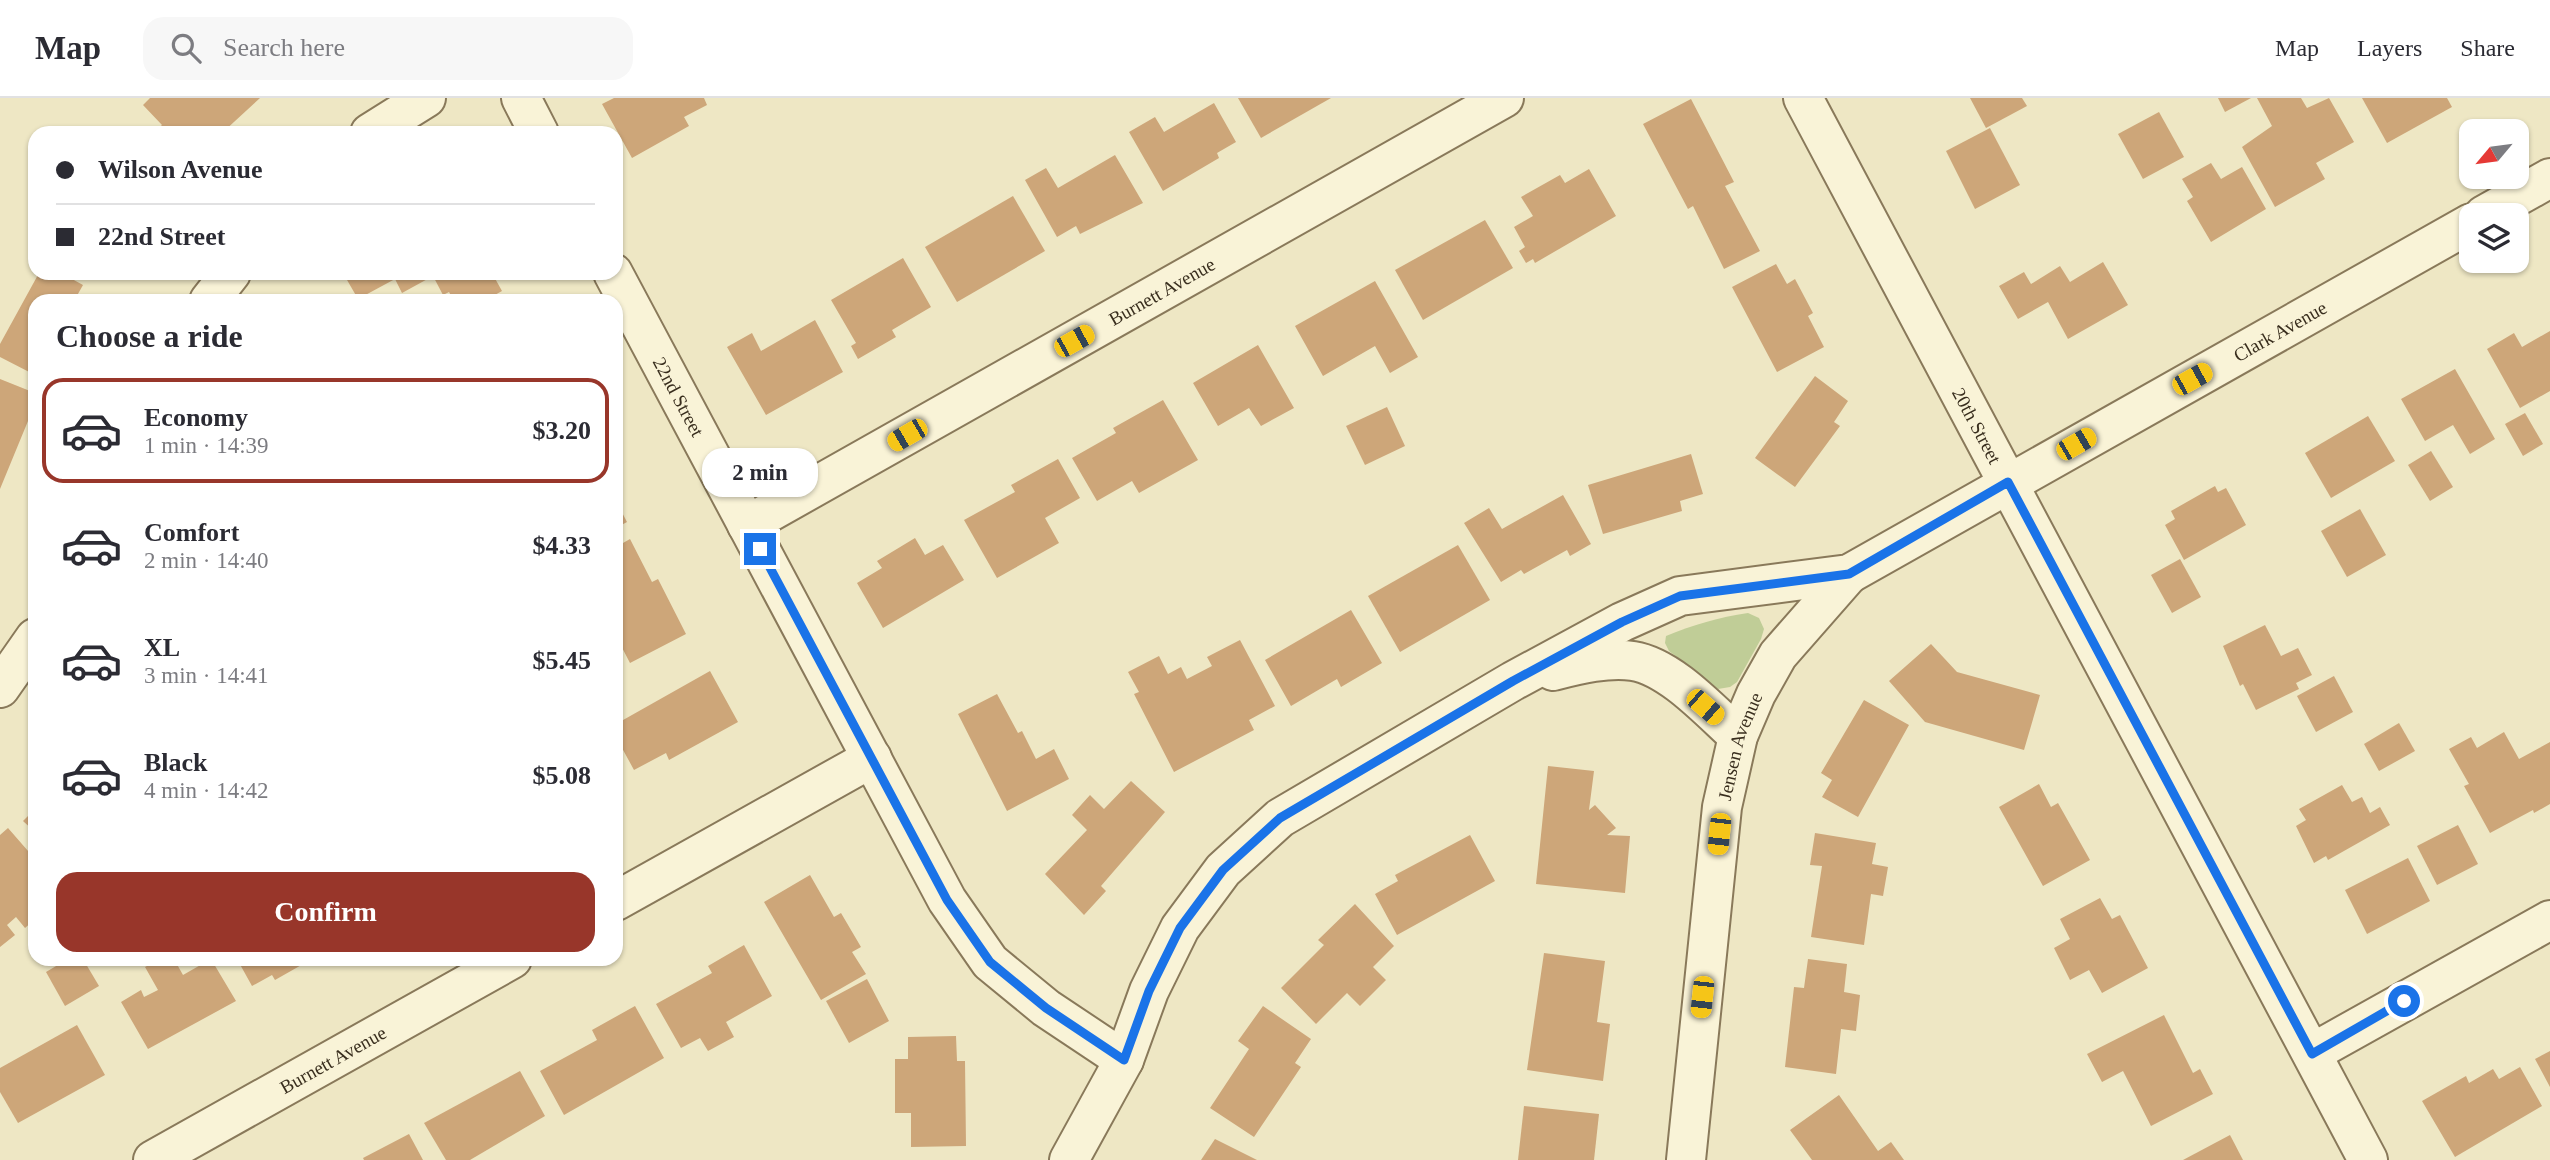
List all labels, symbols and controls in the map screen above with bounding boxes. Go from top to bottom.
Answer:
search box [143,17,633,80]
icon: search [167,29,205,67]
text: Map [35,30,101,66]
text: Search here [223,33,345,62]
text: Map [2275,35,2319,61]
text: Layers [2357,35,2422,61]
text: Share [2460,35,2515,61]
north arrow [2459,119,2529,189]
map controls [2459,119,2529,273]
text: Wilson Avenue [98,155,262,184]
button: layers [2459,203,2529,273]
text: 22nd Street [98,222,225,251]
street label: Burnett Avenue [1105,253,1218,329]
street label: Clark Avenue [2230,296,2330,365]
text: Choose a ride [56,318,243,354]
car [1051,322,1098,360]
street label: 22nd Street [649,353,709,441]
car [2169,360,2216,398]
street label: 20th Street [1949,384,2006,468]
icon: car [60,399,123,462]
text: Economy [144,403,248,432]
car [884,415,931,455]
text: $3.20 [533,416,591,445]
car [2053,424,2100,464]
text: 1 min · 14:39 [144,433,269,458]
callout: 2 min [702,448,818,496]
text: 2 min [732,460,788,485]
icon: car [60,514,123,577]
text: Comfort [144,518,239,547]
text: $4.33 [533,531,591,560]
route end [744,533,776,565]
text: 2 min · 14:40 [144,548,269,573]
icon: car [60,629,123,692]
text: XL [144,633,180,662]
text: $5.45 [533,646,591,675]
text: 3 min · 14:41 [144,663,269,688]
car [1683,685,1728,729]
street label: Jensen Avenue [1713,689,1766,802]
icon: car [60,744,123,807]
text: Black [144,748,208,777]
text: $5.08 [533,761,591,790]
text: 4 min · 14:42 [144,778,269,803]
car [1707,812,1732,856]
button: Confirm [56,872,595,952]
car [1690,975,1715,1019]
route start [2388,985,2420,1017]
street label: Burnett Avenue [276,1021,390,1097]

